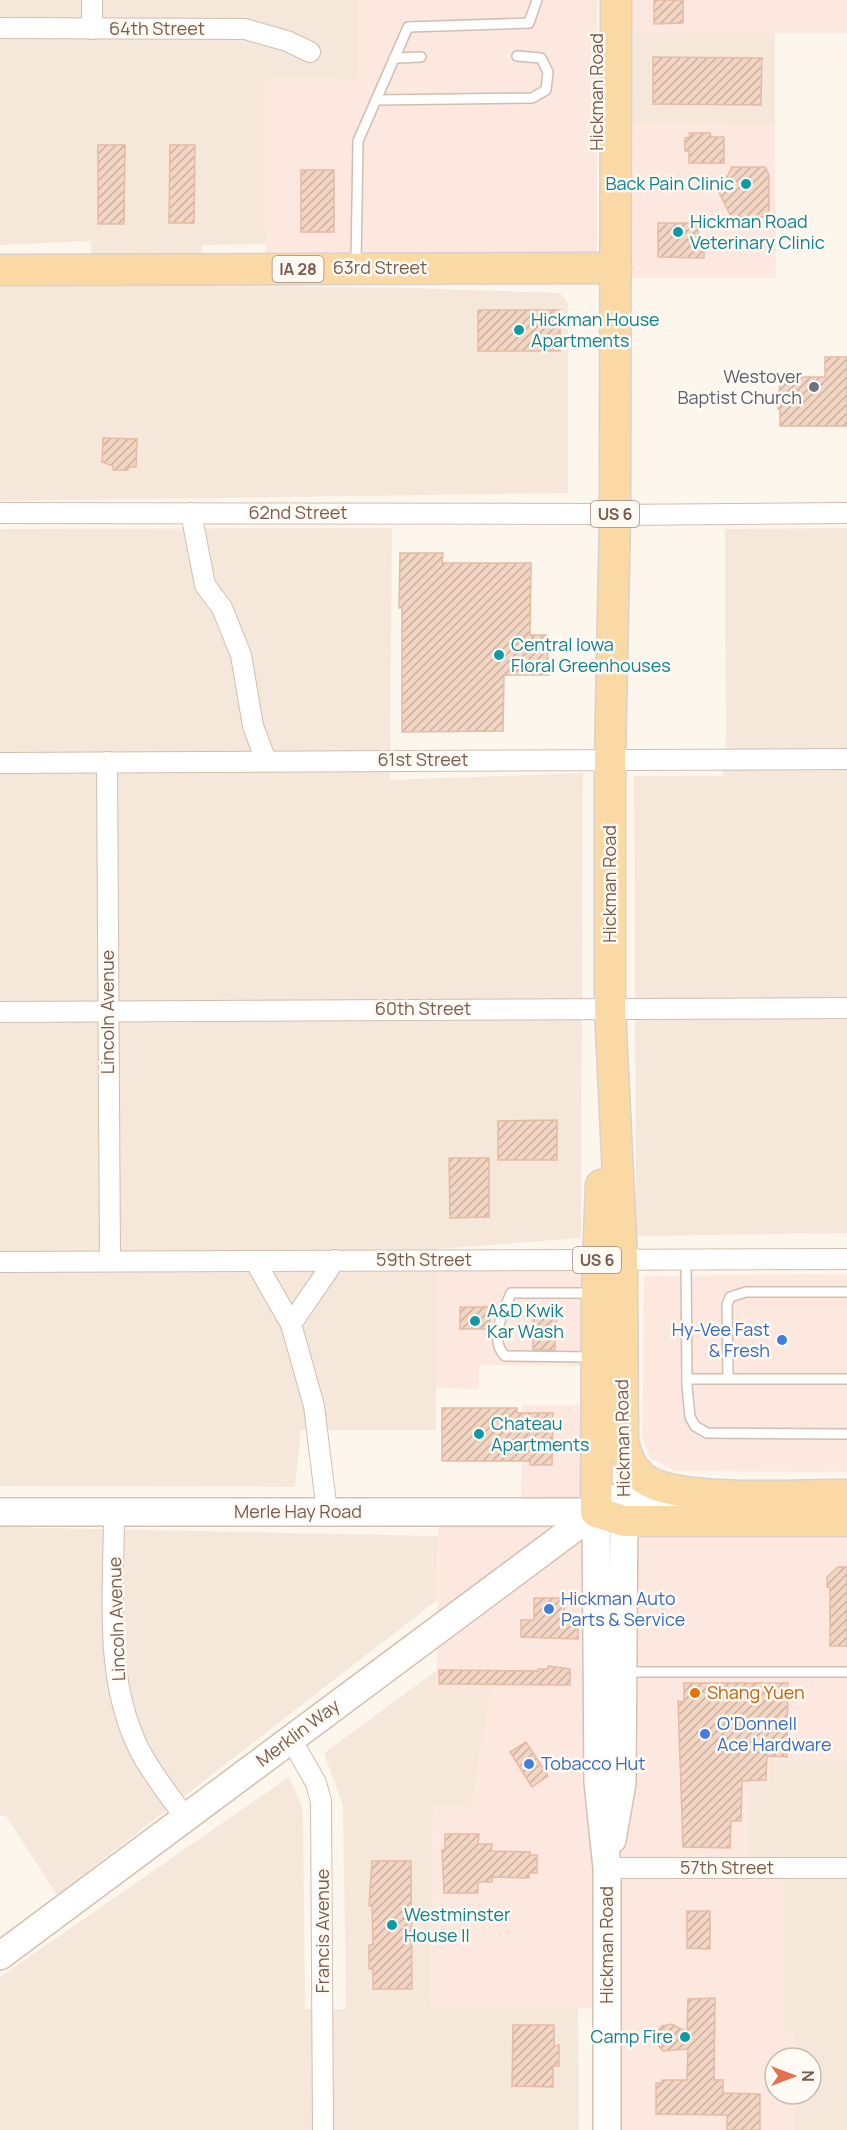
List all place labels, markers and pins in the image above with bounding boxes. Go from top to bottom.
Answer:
place label: Back Pain Clinic [605,171,734,195]
marker: Back Pain Clinic [739,177,753,191]
place label: Hickman Road Veterinary Clinic [690,209,825,254]
marker: Hickman Road Veterinary Clinic [671,225,685,239]
place label: Hickman House Apartments [531,307,660,352]
marker: Hickman House Apartments [512,323,526,337]
place label: Westover Baptist Church [677,364,802,409]
marker: Westover Baptist Church [807,380,821,394]
place label: Central Iowa Floral Greenhouses [511,632,671,677]
marker: Central Iowa Floral Greenhouses [492,648,506,662]
place label: A&D Kwik Kar Wash [487,1298,565,1343]
marker: A&D Kwik Kar Wash [468,1314,482,1328]
place label: Hy-Vee Fast & Fresh [672,1317,770,1362]
marker: Hy-Vee Fast & Fresh [775,1333,789,1347]
place label: Chateau Apartments [491,1411,590,1456]
marker: Chateau Apartments [472,1427,486,1441]
place label: Hickman Auto Parts & Service [561,1586,685,1631]
marker: Hickman Auto Parts & Service [542,1602,556,1616]
place label: Shang Yuen [707,1680,805,1704]
marker: Shang Yuen [688,1686,702,1700]
place label: O'Donnell Ace Hardware [717,1711,832,1756]
marker: O'Donnell Ace Hardware [698,1727,712,1741]
place label: Tobacco Hut [541,1751,645,1775]
marker: Tobacco Hut [522,1757,536,1771]
place label: Westminster House II [404,1902,511,1947]
marker: Westminster House II [385,1918,399,1932]
place label: Camp Fire [591,2024,673,2048]
marker: Camp Fire [678,2030,692,2044]

